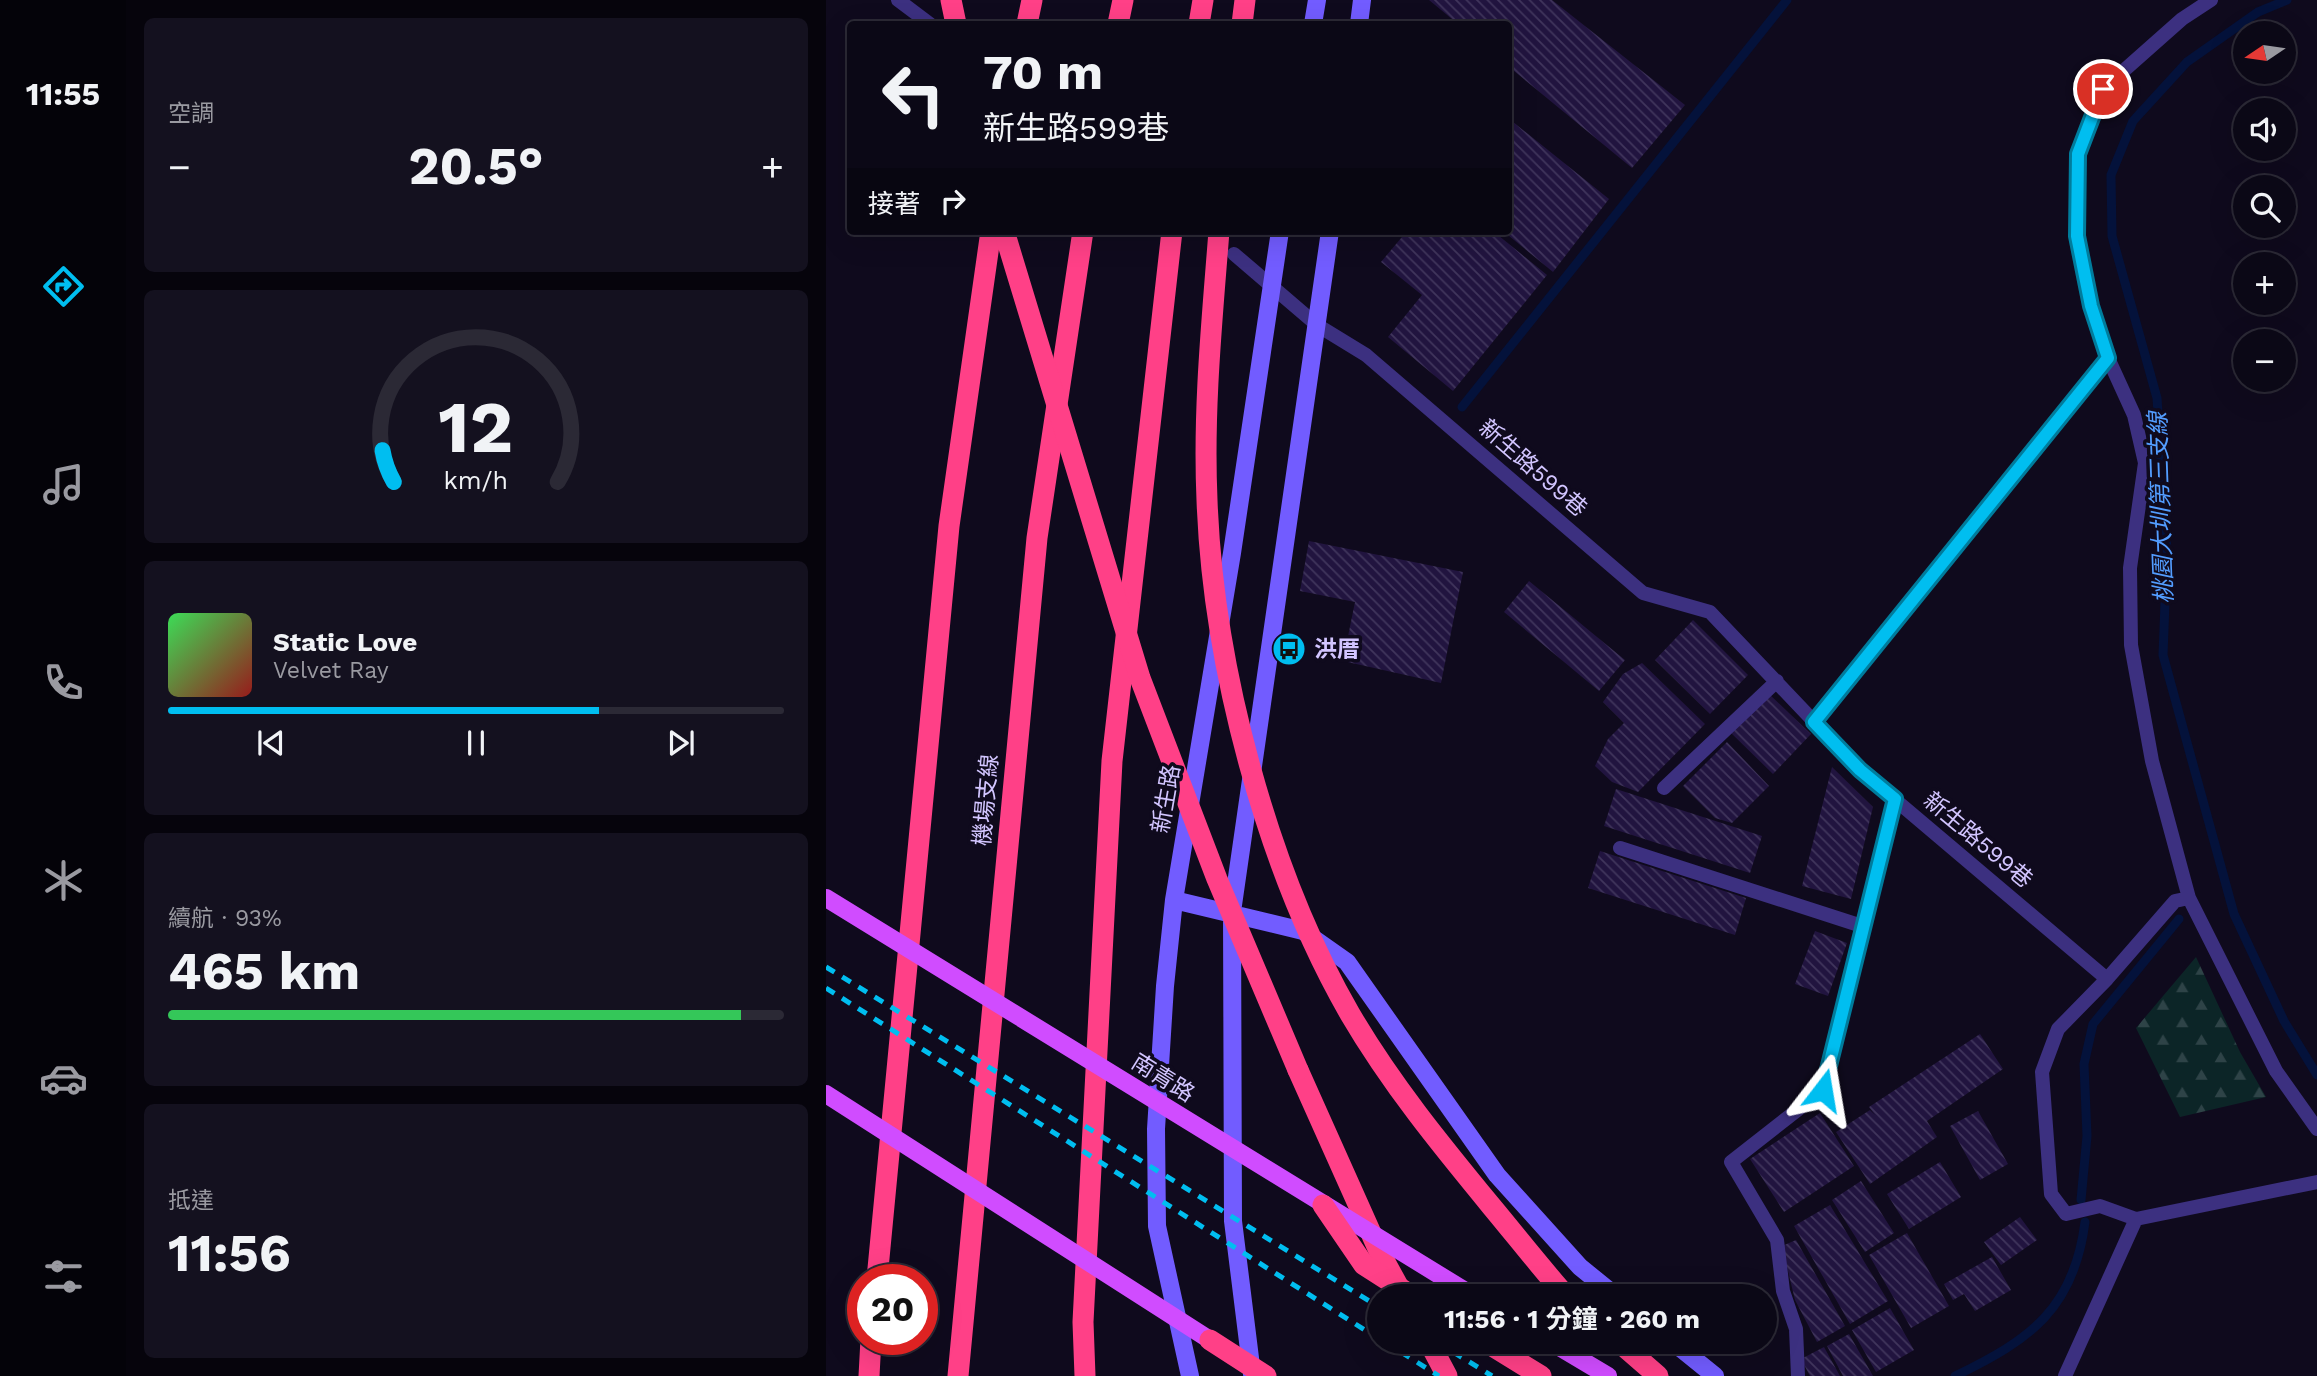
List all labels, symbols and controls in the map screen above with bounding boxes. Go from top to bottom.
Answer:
north arrow [2233,21,2296,84]
map controls [2233,21,2296,392]
text: 70 m [983,43,1103,101]
icon: left [868,49,959,140]
pin [2073,59,2133,119]
icon: arrive [2084,70,2122,108]
text: 11:55 [26,75,100,113]
button: sound [2233,98,2296,161]
text: 空調 [168,100,214,127]
text: 新生路599巷 [983,109,1169,147]
text: 20.5° [408,136,544,197]
text: − [168,145,191,189]
text: + [761,145,784,189]
button: search [2233,175,2296,238]
icon: right [934,182,972,220]
text: 接著 [868,189,920,219]
button: + [2233,252,2296,315]
icon: directions [39,262,88,311]
button: − [2233,329,2296,392]
text: 12 [439,385,513,471]
water label: 桃園大圳第三支線 [2144,409,2178,604]
street label: 新生路599巷 [1474,414,1592,522]
icon: music [39,460,88,509]
text: km/h [444,466,508,495]
text: Static Love [273,627,417,657]
bus stop icon: 洪厝 [1270,630,1308,668]
place label: 洪厝 [1314,636,1360,663]
text: Velvet Ray [273,657,389,684]
icon: phone [39,658,88,707]
icon: previous [252,724,290,762]
icon: pause [457,724,495,762]
icon: next [662,724,700,762]
street label: 機場支線 [969,753,1003,847]
street label: 新生路 [1147,763,1185,835]
street label: 新生路599巷 [1918,787,2038,893]
icon: climate [39,856,88,905]
text: 續航 · 93% [168,905,282,932]
text: 465 km [168,941,360,1002]
street label: 南青路 [1127,1048,1199,1108]
position arrow [1786,1053,1860,1127]
icon: car [39,1054,88,1103]
text: 抵達 [168,1187,214,1214]
text: 11:56 [168,1223,291,1284]
icon: filters [39,1252,88,1301]
speed limit sign: 20 [847,1264,938,1355]
text: 11:56 · 1 分鐘 · 260 m [1444,1304,1700,1334]

